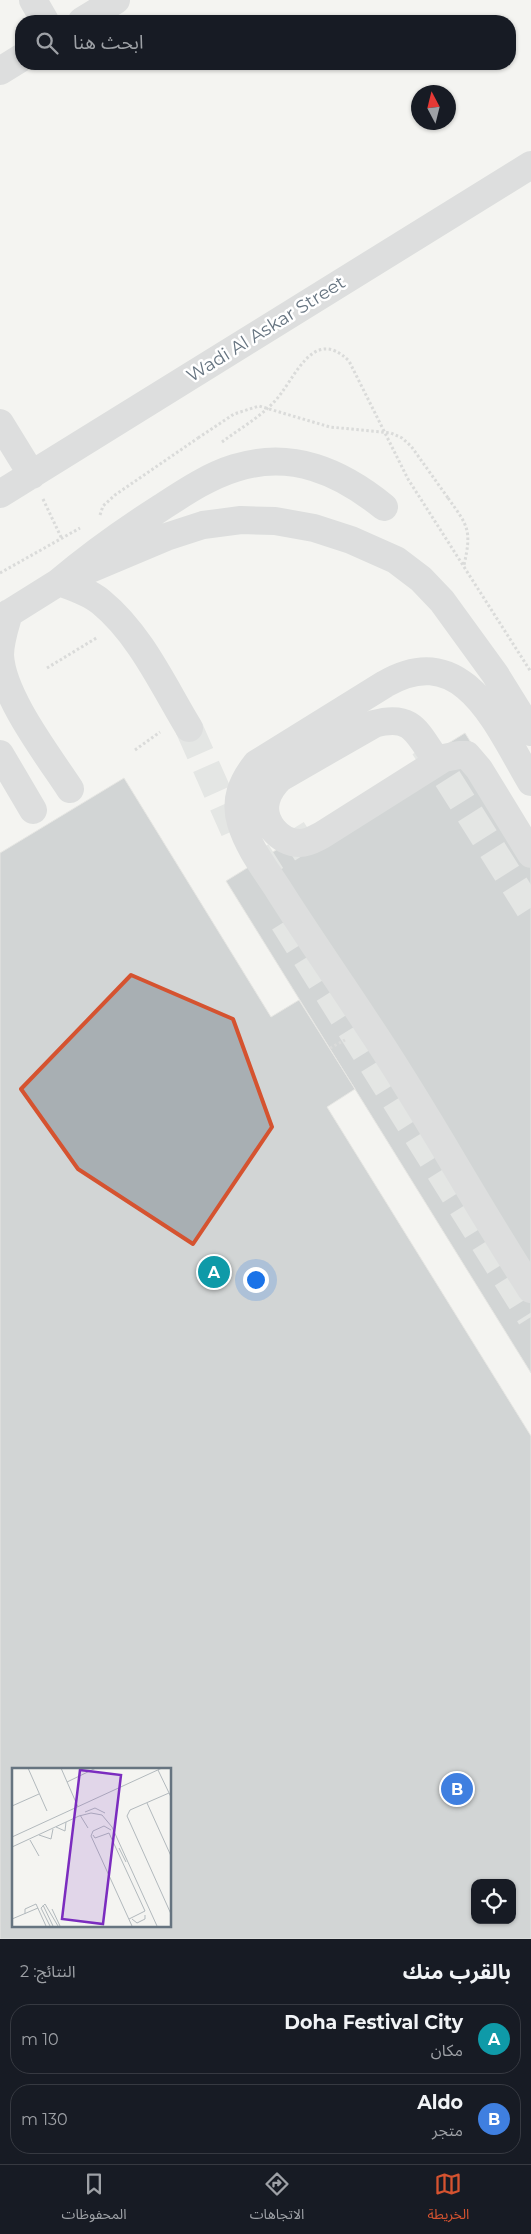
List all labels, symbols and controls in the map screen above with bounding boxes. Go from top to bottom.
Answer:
search box [15,15,516,70]
icon: search [33,29,61,57]
text: ابحث هنا [73,31,143,54]
north arrow [411,85,456,130]
street label: Wadi Al Askar Street [183,271,349,387]
pin: A [198,1253,230,1291]
your location [243,1267,269,1293]
inset map [12,1768,171,1926]
pin: B [441,1770,473,1808]
map controls [471,1879,516,1924]
button: locate [471,1879,516,1924]
text: بالقرب منك [403,1959,511,1984]
text: النتائج: 2 [20,1962,75,1981]
text: Doha Festival City [284,2011,463,2034]
text: 10 m [21,2030,59,2049]
text: A [488,2030,500,2049]
text: مكان [431,2041,463,2060]
text: Aldo [417,2091,463,2114]
text: 130 m [21,2110,68,2129]
text: B [488,2110,500,2129]
text: متجر [432,2121,463,2140]
tab: المحفوظات [62,2170,127,2229]
tab: الاتجاهات [250,2170,304,2229]
tab: الخريطة [427,2170,469,2229]

